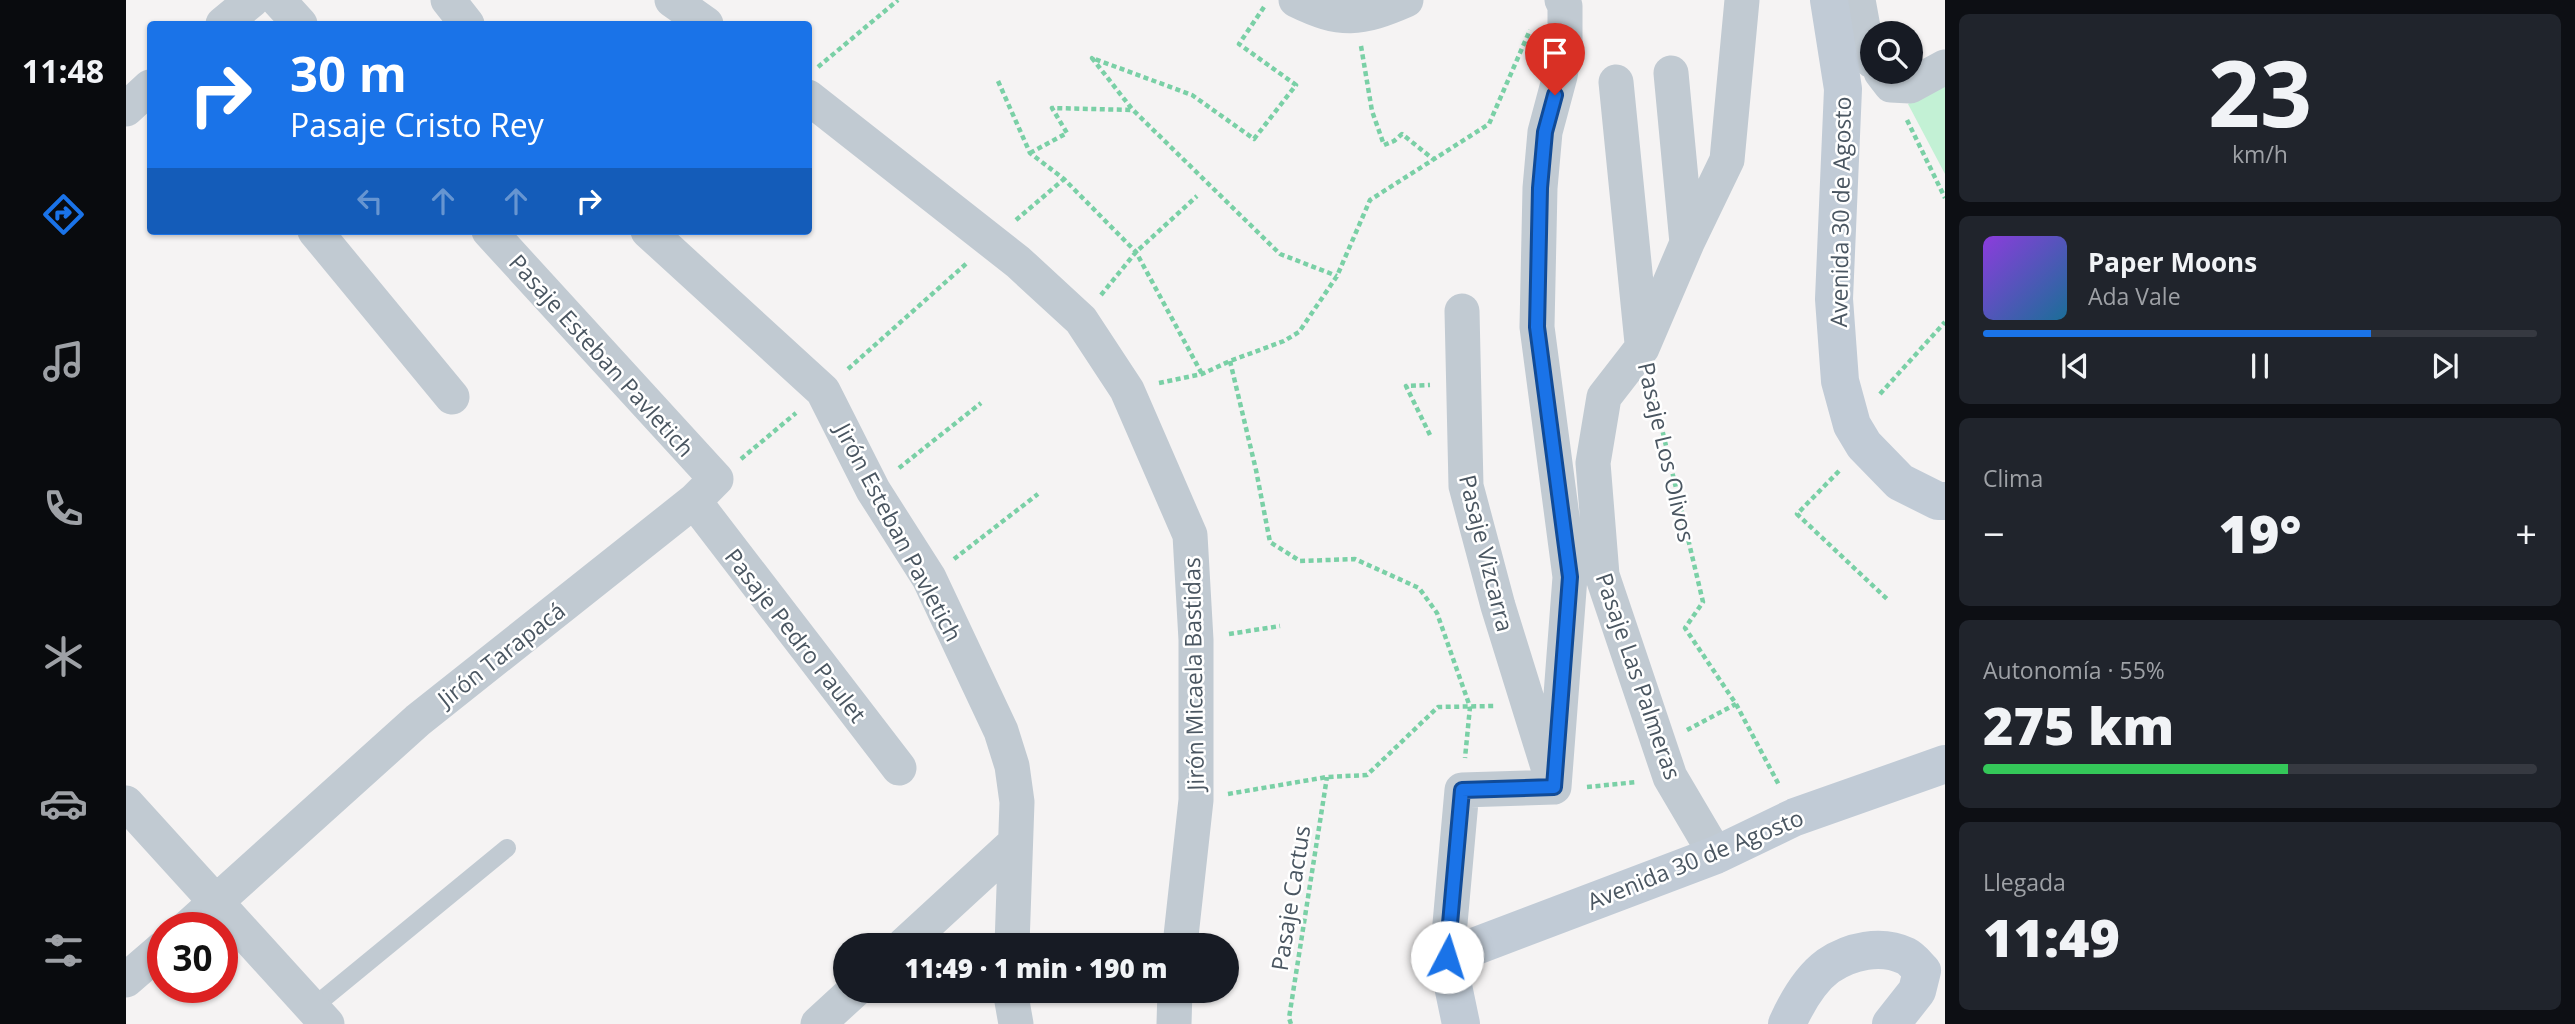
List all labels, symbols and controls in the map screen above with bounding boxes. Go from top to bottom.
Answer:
map controls [1860,21,1923,84]
button: search [1860,21,1923,84]
pin [1525,23,1585,95]
text: 23 [2208,30,2312,154]
icon: arrive [1536,34,1574,72]
text: 30 m [290,40,407,106]
text: 11:48 [22,49,104,92]
icon: right [175,49,266,140]
street label: Avenida 30 de Agosto [1822,96,1858,328]
text: Pasaje Cristo Rey [290,103,544,146]
text: km/h [2232,138,2288,170]
icon: left [351,182,389,220]
icon: ahead [424,182,462,220]
icon: ahead [497,182,535,220]
icon: right [570,182,608,220]
icon: directions [39,190,88,239]
text: Paper Moons [2088,244,2257,280]
street label: Pasaje Esteban Pavletich [502,247,702,463]
text: Ada Vale [2088,280,2181,312]
icon: music [39,337,88,386]
icon: previous [2056,347,2094,385]
icon: pause [2241,347,2279,385]
icon: next [2426,347,2464,385]
street label: Pasaje Los Olivos [1631,359,1703,545]
street label: Jirón Esteban Pavletich [827,415,970,647]
text: Clima [1983,462,2043,494]
street label: Pasaje Vizcarra [1452,471,1522,635]
icon: phone [39,484,88,533]
text: 19° [2219,497,2301,568]
text: − [1983,507,2005,559]
text: + [2515,507,2537,559]
street label: Pasaje Pedro Paulet [718,541,874,729]
street label: Jirón Micaela Bastidas [1175,557,1211,793]
street label: Pasaje Las Palmeras [1589,568,1689,784]
street label: Jirón Tarapacá [429,594,571,715]
icon: climate [39,632,88,681]
text: Autonomía · 55% [1983,654,2165,686]
text: 275 km [1983,689,2174,760]
icon: car [39,779,88,828]
street label: Avenida 30 de Agosto [1582,801,1808,917]
street label: Pasaje Cactus [1263,823,1317,973]
text: Llegada [1983,866,2066,898]
text: 11:49 [1983,901,2120,972]
speed limit sign: 30 [147,912,238,1003]
position arrow [1410,920,1484,994]
icon: filters [39,926,88,975]
text: 11:49 · 1 min · 190 m [905,950,1167,986]

